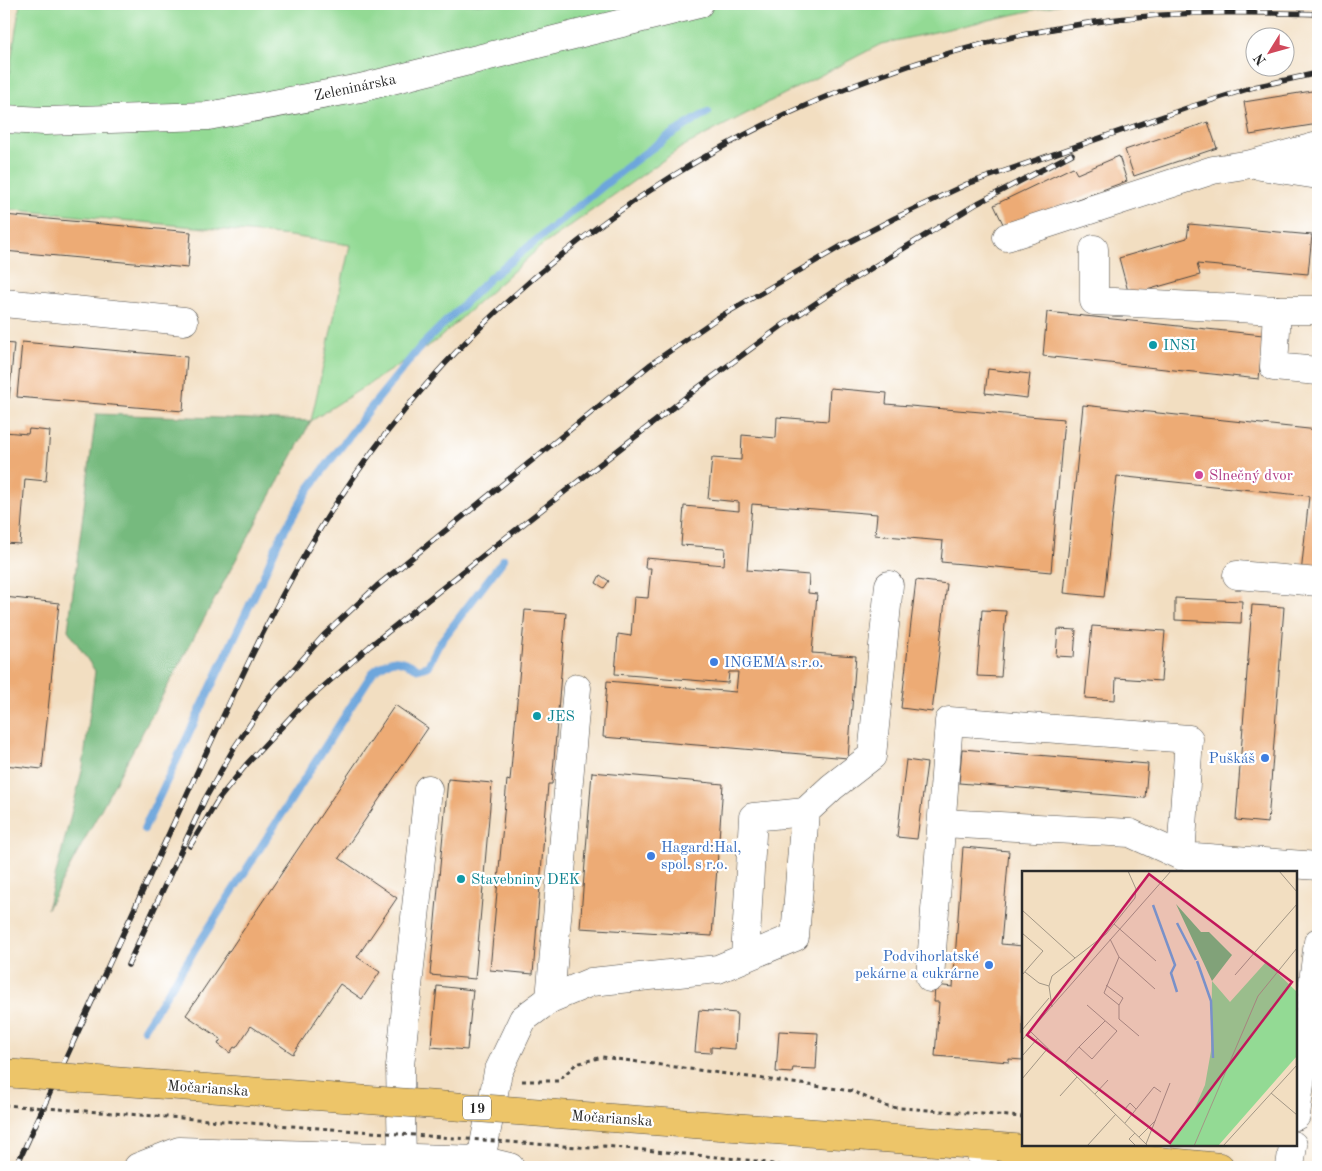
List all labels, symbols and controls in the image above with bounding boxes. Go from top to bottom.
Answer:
north arrow [1244,28,1294,78]
text: N [1251,50,1269,68]
street label: Zeleninárska [313,72,398,104]
marker: INSI [1147,339,1159,351]
place label: INSI [1163,339,1196,354]
marker: Slnečný dvor [1193,469,1205,481]
place label: Slnečný dvor [1209,469,1293,484]
marker: INGEMA s.r.o. [708,656,720,668]
place label: INGEMA s.r.o. [724,656,824,671]
marker: JES [531,710,543,722]
place label: JES [547,710,575,725]
place label: Puškáš [1209,752,1255,767]
marker: Puškáš [1259,752,1271,764]
place label: Hagard:Hal, spol. s r.o. [661,841,741,873]
marker: Hagard:Hal, spol. s r.o. [645,850,657,862]
inset map [1022,871,1297,1146]
marker: Stavebniny DEK [455,873,467,885]
place label: Stavebniny DEK [471,873,580,888]
place label: Podvihorlatské pekárne a cukrárne [855,950,979,982]
marker: Podvihorlatské pekárne a cukrárne [983,959,995,971]
street label: Močarianska [167,1079,250,1100]
road number: 19 [463,1096,491,1120]
street label: Močarianska [571,1109,654,1130]

